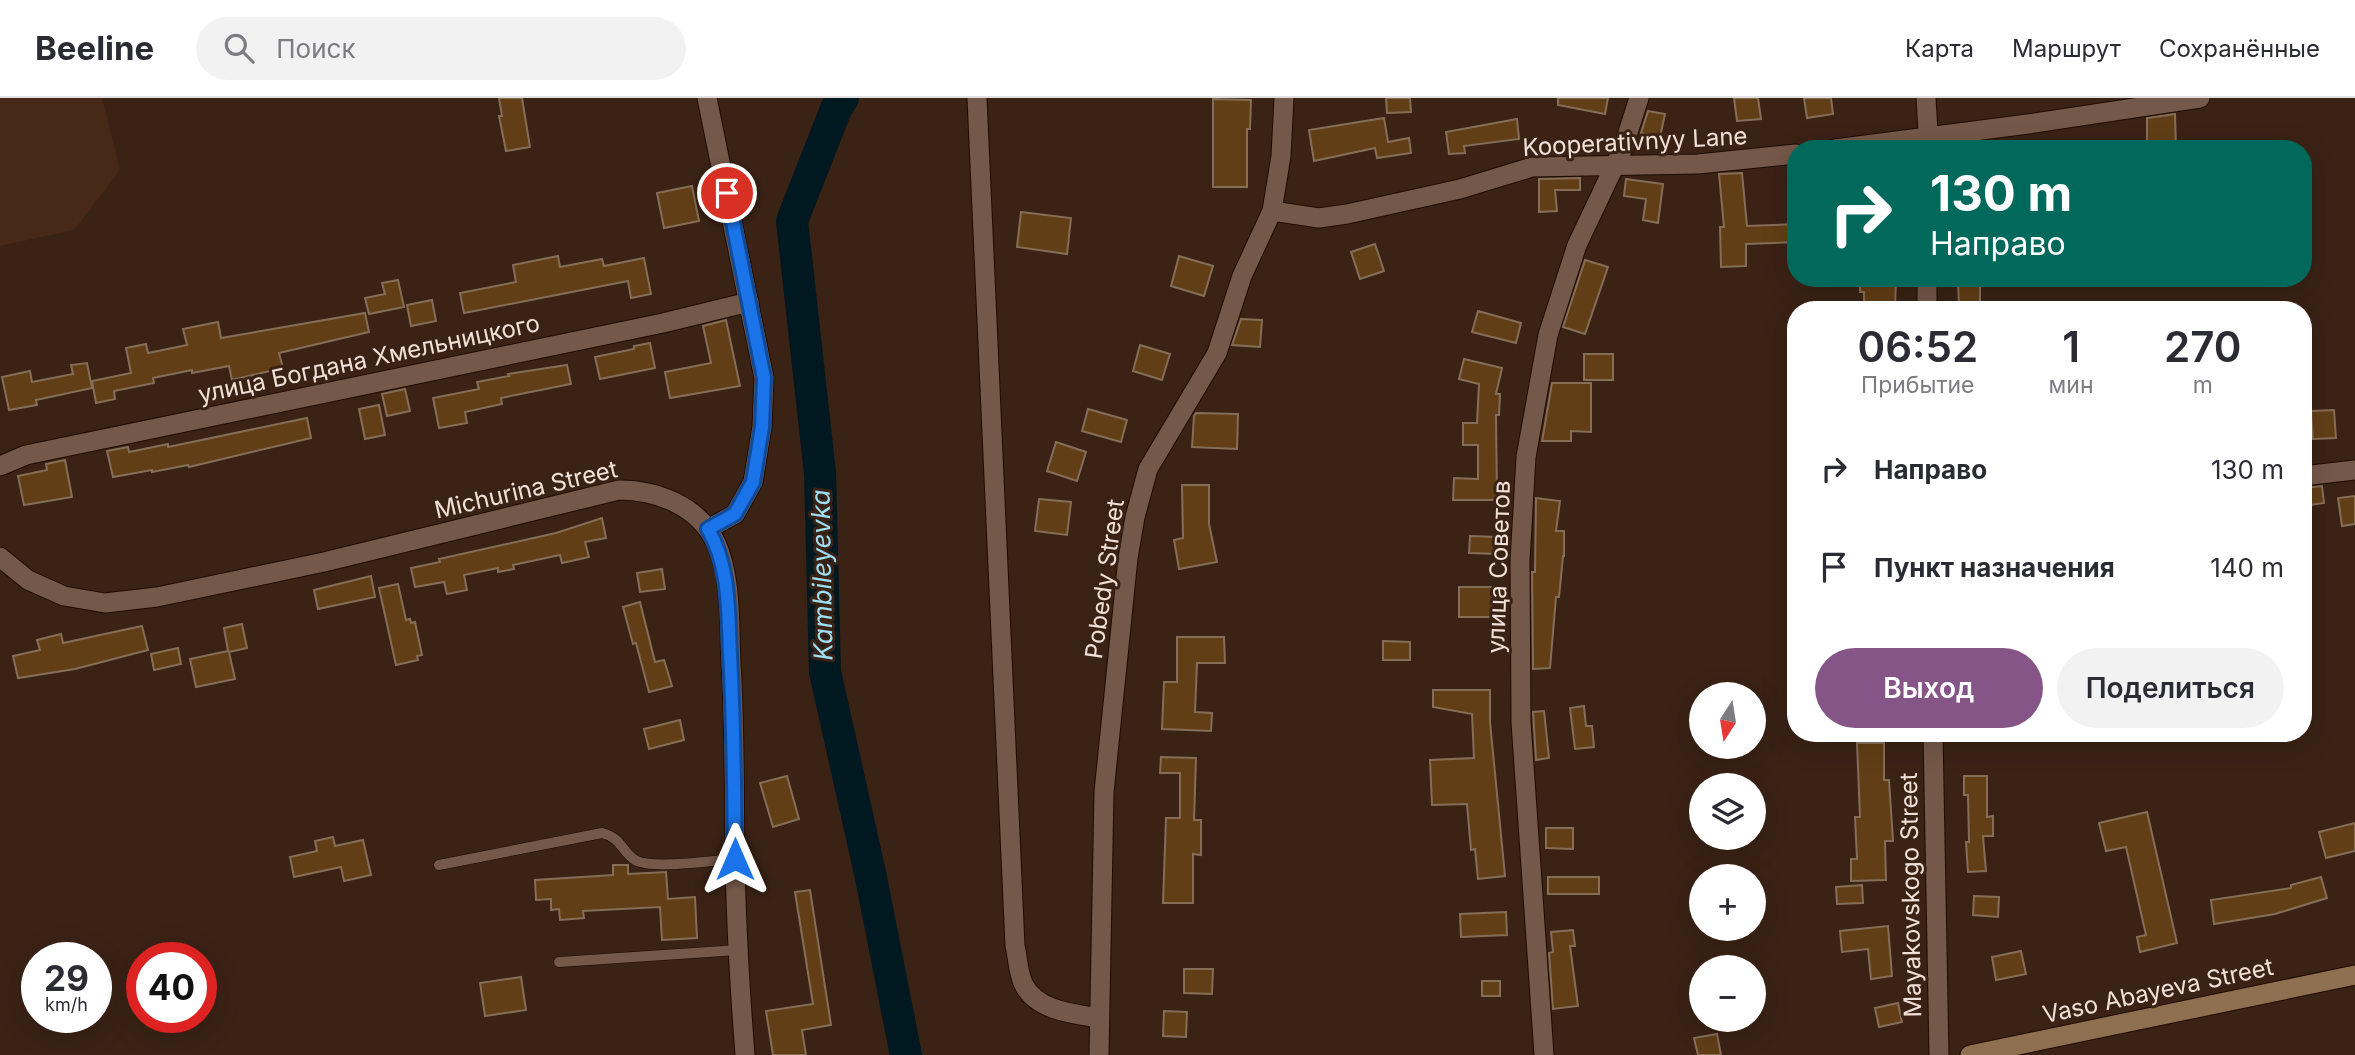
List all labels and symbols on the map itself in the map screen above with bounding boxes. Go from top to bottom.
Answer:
street label: Kooperativnyy Lane [1522,121,1748,162]
pin [697,163,757,223]
street label: улица Богдана Хмельницкого [196,308,542,409]
street label: Michurina Street [432,454,620,525]
street label: улица Советов [1481,480,1516,654]
water label: Kambileyevka [805,489,838,661]
street label: Pobedy Street [1079,497,1130,661]
north arrow [1689,682,1766,760]
street label: Mayakovskogo Street [1894,772,1927,1018]
position arrow [698,822,772,896]
speed limit sign: 40 [126,942,217,1033]
street label: Vaso Abayeva Street [2040,952,2276,1029]

